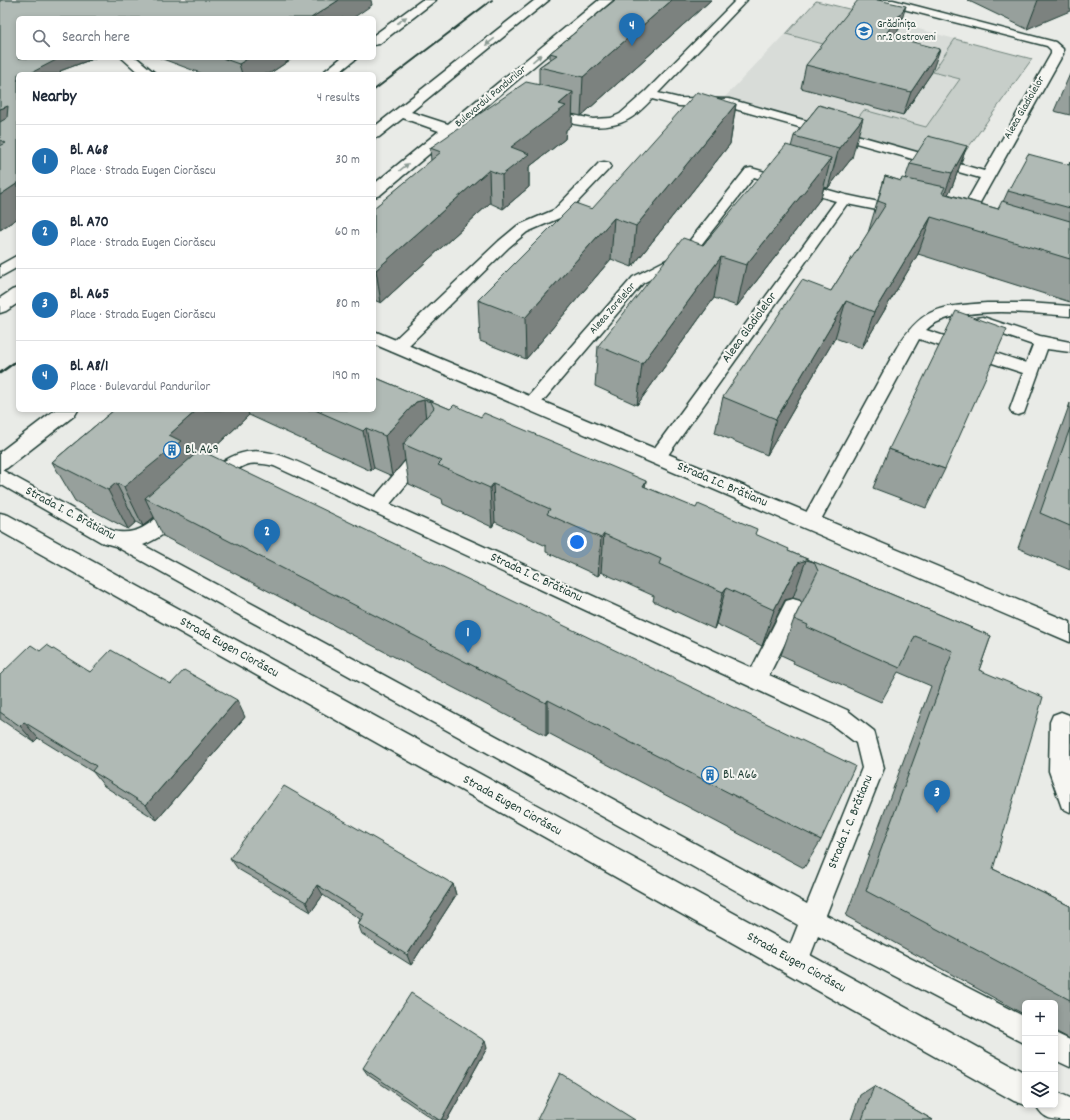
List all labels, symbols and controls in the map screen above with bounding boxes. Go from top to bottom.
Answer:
pin: 4 [619,13,645,46]
search box [16,16,376,60]
one-way arrow [396,16,407,24]
place label: Grădinița nr.2 Ostroveni [877,17,936,46]
school or university icon: Grădinița nr.2 Ostroveni [854,21,874,41]
icon: search [30,27,52,49]
text: Search here [62,27,130,49]
one-way arrow [485,37,496,46]
one-way arrow [532,54,542,63]
street label: Bulevardul Pandurilor [452,62,531,132]
street label: Aleea Gladiolelor [1000,73,1050,143]
text: Nearby [32,86,76,110]
text: 4 results [317,89,360,108]
text: Bl. A68 [70,140,108,162]
text: 1 [44,151,46,170]
text: 30 m [335,151,360,170]
text: Place · Strada Eugen Ciorăscu [70,162,216,181]
one-way arrow [399,163,410,172]
text: Bl. A70 [70,212,109,234]
text: 2 [42,223,48,242]
text: 60 m [335,223,360,242]
text: Place · Strada Eugen Ciorăscu [70,234,216,253]
street label: Aleea Zorelelor [586,279,641,338]
text: Bl. A65 [70,284,109,306]
street label: Aleea Gladiolelor [718,289,782,367]
text: 3 [42,295,48,314]
text: 80 m [336,295,360,314]
text: Place · Strada Eugen Ciorăscu [70,306,216,325]
text: Bl. A8/1 [70,356,108,378]
text: 4 [42,367,48,386]
text: 190 m [332,367,360,386]
text: Place · Bulevardul Pandurilor [70,378,210,397]
building icon: Bl. A69 [162,440,182,460]
place label: Bl. A69 [185,441,219,460]
street label: Strada I.C. Brătianu [674,457,770,513]
street label: Strada I. C. Brătianu [22,482,118,546]
pin: 2 [254,519,280,552]
your location [567,532,587,552]
street label: Strada I. C. Brătianu [487,548,585,608]
street label: Strada Eugen Ciorăscu [176,613,282,683]
pin: 1 [455,620,481,653]
building icon: Bl. A66 [700,765,720,785]
place label: Bl. A66 [723,766,757,785]
street label: Strada Eugen Ciorăscu [459,771,565,841]
street label: Strada I. C. Brătianu [824,772,878,872]
pin: 3 [924,780,950,813]
street label: Strada Eugen Ciorăscu [743,928,849,998]
map controls [1022,1000,1058,1108]
button: + [1022,1000,1058,1036]
button: − [1022,1036,1058,1072]
button: layers [1022,1072,1058,1108]

